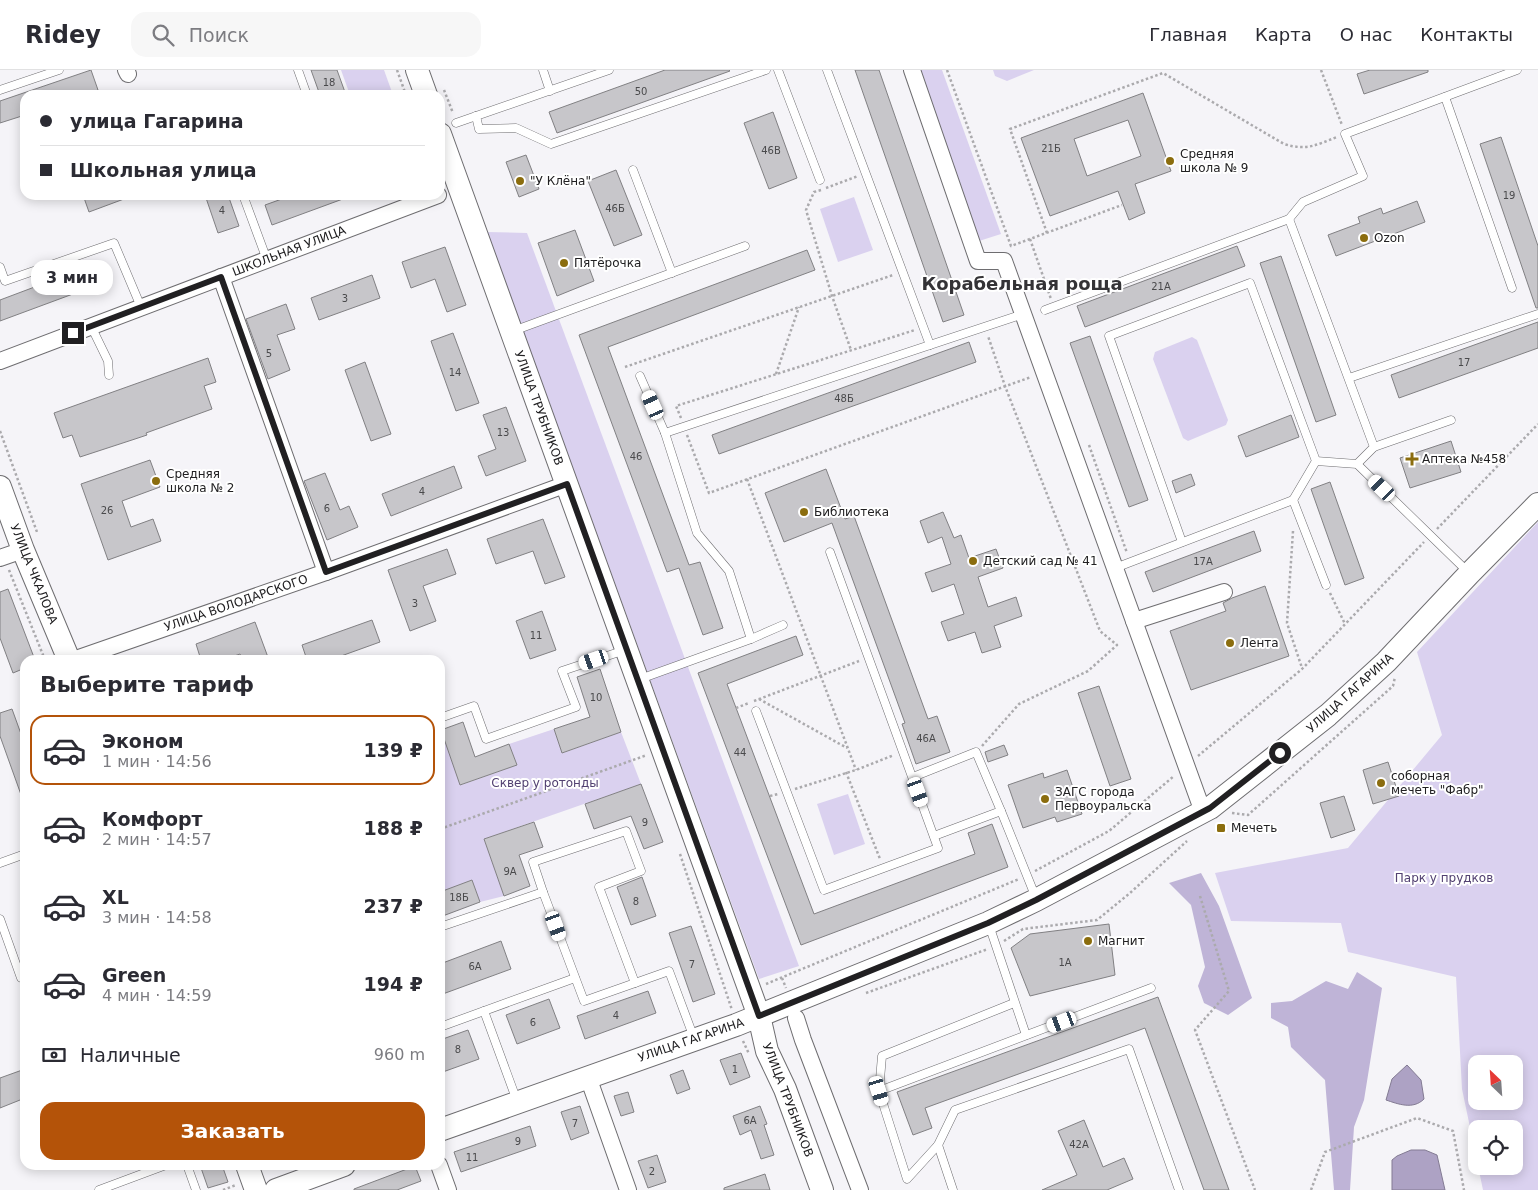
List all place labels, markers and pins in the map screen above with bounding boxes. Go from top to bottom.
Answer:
place label: Средняя школа № 9 [1180,147,1248,175]
marker: Средняя школа № 9 [1164,155,1176,167]
place label: "У Клёна" [530,174,591,188]
marker: "У Клёна" [514,175,526,187]
place label: Ozon [1374,231,1405,245]
marker: Ozon [1358,232,1370,244]
place label: Пятёрочка [574,256,641,270]
marker: Пятёрочка [558,257,570,269]
place label: Аптека №458 [1422,452,1506,466]
marker: Аптека №458 [1406,453,1418,465]
place label: Средняя школа № 2 [166,467,234,495]
marker: Средняя школа № 2 [150,475,162,487]
place label: Библиотека [814,505,889,519]
marker: Библиотека [798,506,810,518]
place label: Детский сад № 41 [983,554,1098,568]
marker: Детский сад № 41 [967,555,979,567]
place label: Лента [1240,636,1279,650]
marker: Лента [1224,637,1236,649]
place label: соборная мечеть "Фабр" [1391,769,1484,797]
marker: соборная мечеть "Фабр" [1375,777,1387,789]
place label: ЗАГС города Первоуральска [1055,785,1151,813]
marker: ЗАГС города Первоуральска [1039,793,1051,805]
place label: Мечеть [1231,821,1277,835]
marker: Мечеть [1215,822,1227,834]
place label: Магнит [1098,934,1145,948]
marker: Магнит [1082,935,1094,947]

